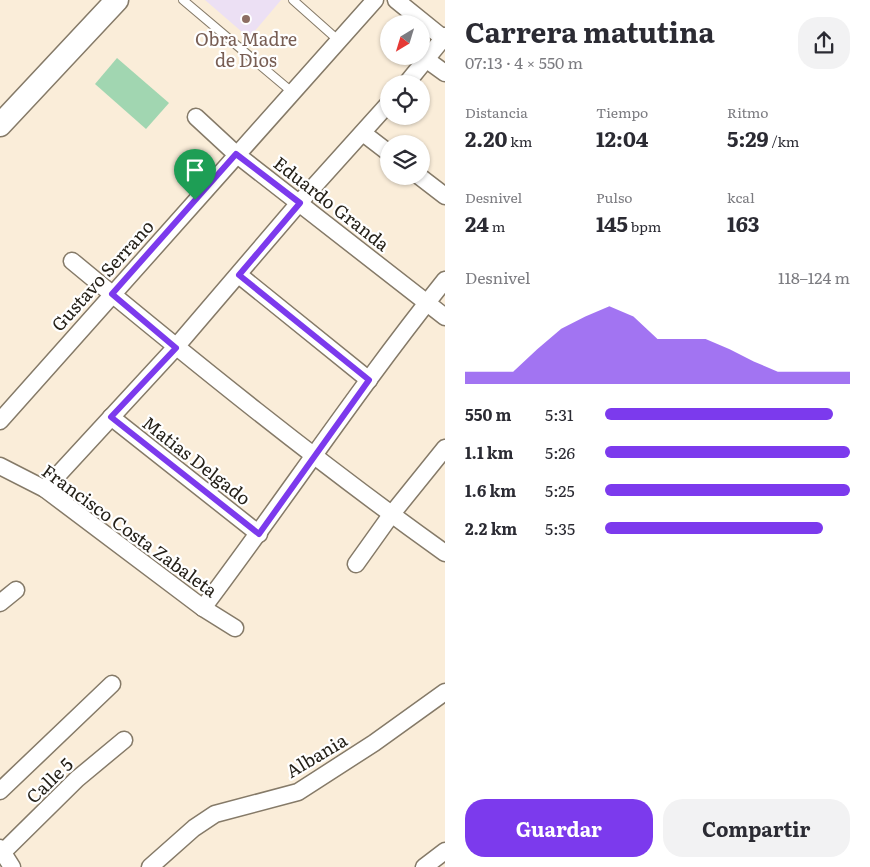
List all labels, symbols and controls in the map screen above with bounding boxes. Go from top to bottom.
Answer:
text: Carrera matutina [465,10,715,52]
marker: Obra Madre de Dios [240,13,252,25]
north arrow [380,15,430,65]
map controls [380,15,430,185]
button: share [798,17,850,69]
place label: Obra Madre de Dios [195,25,297,73]
text: 07:13 · 4 × 550 m [465,50,583,74]
button: locate [380,75,430,125]
text: Distancia [465,102,528,122]
text: Tiempo [596,102,648,122]
text: Ritmo [727,102,768,122]
text: 2.20 [465,122,507,153]
text: 12:04 [596,122,648,153]
text: 5:29 [727,122,769,153]
text: km [507,131,532,151]
text: /km [769,131,799,151]
button: layers [380,135,430,185]
pin [174,149,216,200]
street label: Eduardo Granda [268,149,396,257]
icon: arrive [181,156,209,184]
text: Desnivel [465,187,522,207]
text: Pulso [596,187,633,207]
text: kcal [727,187,755,207]
text: 24 [465,207,489,238]
text: 145 [596,207,628,238]
text: 163 [727,207,760,238]
street label: Gustavo Serrano [44,213,160,337]
text: m [489,216,505,236]
text: bpm [628,216,661,236]
text: Desnivel [465,265,530,289]
text: 118–124 m [778,265,850,289]
text: 550 m [465,402,511,426]
text: 5:31 [545,402,573,426]
street label: Matias Delgado [137,409,257,511]
text: 1.1 km [465,440,513,464]
text: 5:26 [545,440,575,464]
street label: Francisco Costa Zabaleta [37,457,224,603]
text: 1.6 km [465,478,516,502]
text: 5:25 [545,478,575,502]
text: 2.2 km [465,516,517,540]
text: 5:35 [545,516,575,540]
street label: Albania [280,726,352,784]
street label: Calle 5 [19,751,79,809]
button: Guardar [465,799,653,857]
button: Compartir [663,799,850,857]

